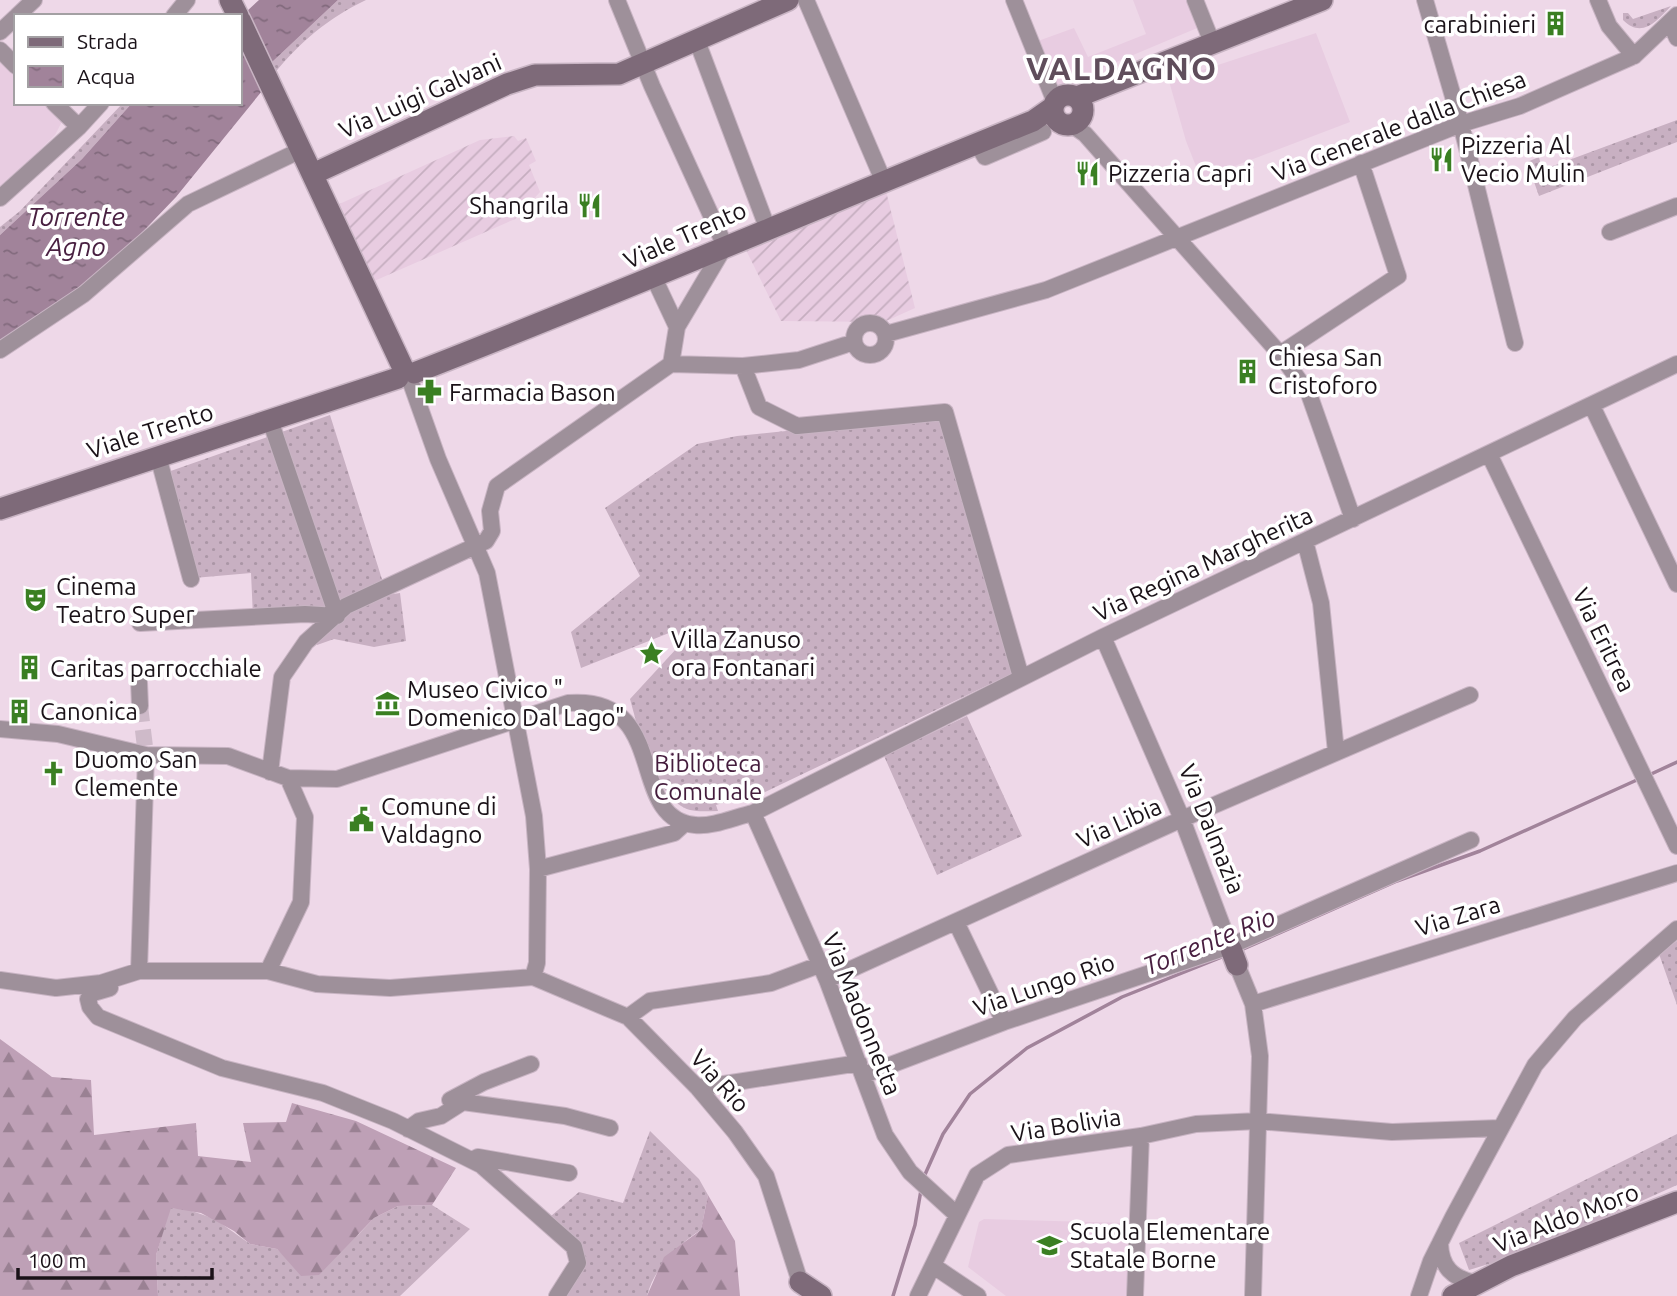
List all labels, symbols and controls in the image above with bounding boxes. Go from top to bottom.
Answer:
building icon: carabinieri [1542,10,1570,38]
place label: carabinieri [1424,11,1536,38]
legend [14,14,242,105]
text: Strada [77,29,138,53]
street label: Via Luigi Galvani [335,48,505,144]
district label: VALDAGNO [1026,50,1218,86]
text: Acqua [77,64,135,88]
street label: Via Generale dalla Chiesa [1268,65,1530,187]
place label: Pizzeria Al Vecio Mulin [1461,132,1586,187]
restaurant icon: Pizzeria Al Vecio Mulin [1427,145,1455,173]
restaurant icon: Pizzeria Capri [1074,159,1102,187]
place label: Pizzeria Capri [1108,160,1252,187]
restaurant icon: Shangrila [575,191,603,219]
place label: Shangrila [469,192,569,219]
street label: Viale Trento [620,196,750,274]
water label: Torrente Agno [27,202,125,261]
place label: Chiesa San Cristoforo [1268,344,1382,399]
building icon: Chiesa San Cristoforo [1234,357,1262,385]
pharmacy icon: Farmacia Bason [415,378,443,406]
place label: Farmacia Bason [449,379,616,406]
street label: Viale Trento [83,398,217,464]
street label: Via Regina Margherita [1089,501,1317,627]
place label: Cinema Teatro Super [56,573,194,628]
street label: Via Eritrea [1567,584,1641,696]
theatre icon: Cinema Teatro Super [22,586,50,614]
place label: Villa Zanuso ora Fontanari [671,626,815,681]
place icon: Villa Zanuso ora Fontanari [637,639,665,667]
building icon: Caritas parrocchiale [16,654,44,682]
place label: Caritas parrocchiale [50,655,262,682]
place label: Museo Civico " Domenico Dal Lago" [407,676,625,731]
museum icon: Museo Civico " Domenico Dal Lago" [373,689,401,717]
building icon: Canonica [6,697,34,725]
place label: Canonica [40,698,138,725]
place label: Duomo San Clemente [74,746,198,801]
park label: Biblioteca Comunale [654,750,762,805]
church icon: Duomo San Clemente [40,759,68,787]
street label: Via Dalmazia [1174,760,1250,898]
street label: Via Libia [1072,792,1166,854]
place label: Comune di Valdagno [381,793,496,848]
public building icon: Comune di Valdagno [347,806,375,834]
street label: Via Zara [1412,890,1504,942]
water label: Torrente Rio [1139,901,1279,981]
street label: Via Madonnetta [817,929,907,1099]
street label: Via Lungo Rio [970,948,1118,1022]
street label: Via Rio [685,1044,755,1118]
street label: Via Bolivia [1009,1103,1123,1147]
street label: Via Aldo Moro [1490,1178,1642,1258]
place label: Scuola Elementare Statale Borne [1070,1218,1270,1273]
school or university icon: Scuola Elementare Statale Borne [1036,1231,1064,1259]
scale bar [18,1236,212,1280]
text: 100 m [28,1248,86,1272]

